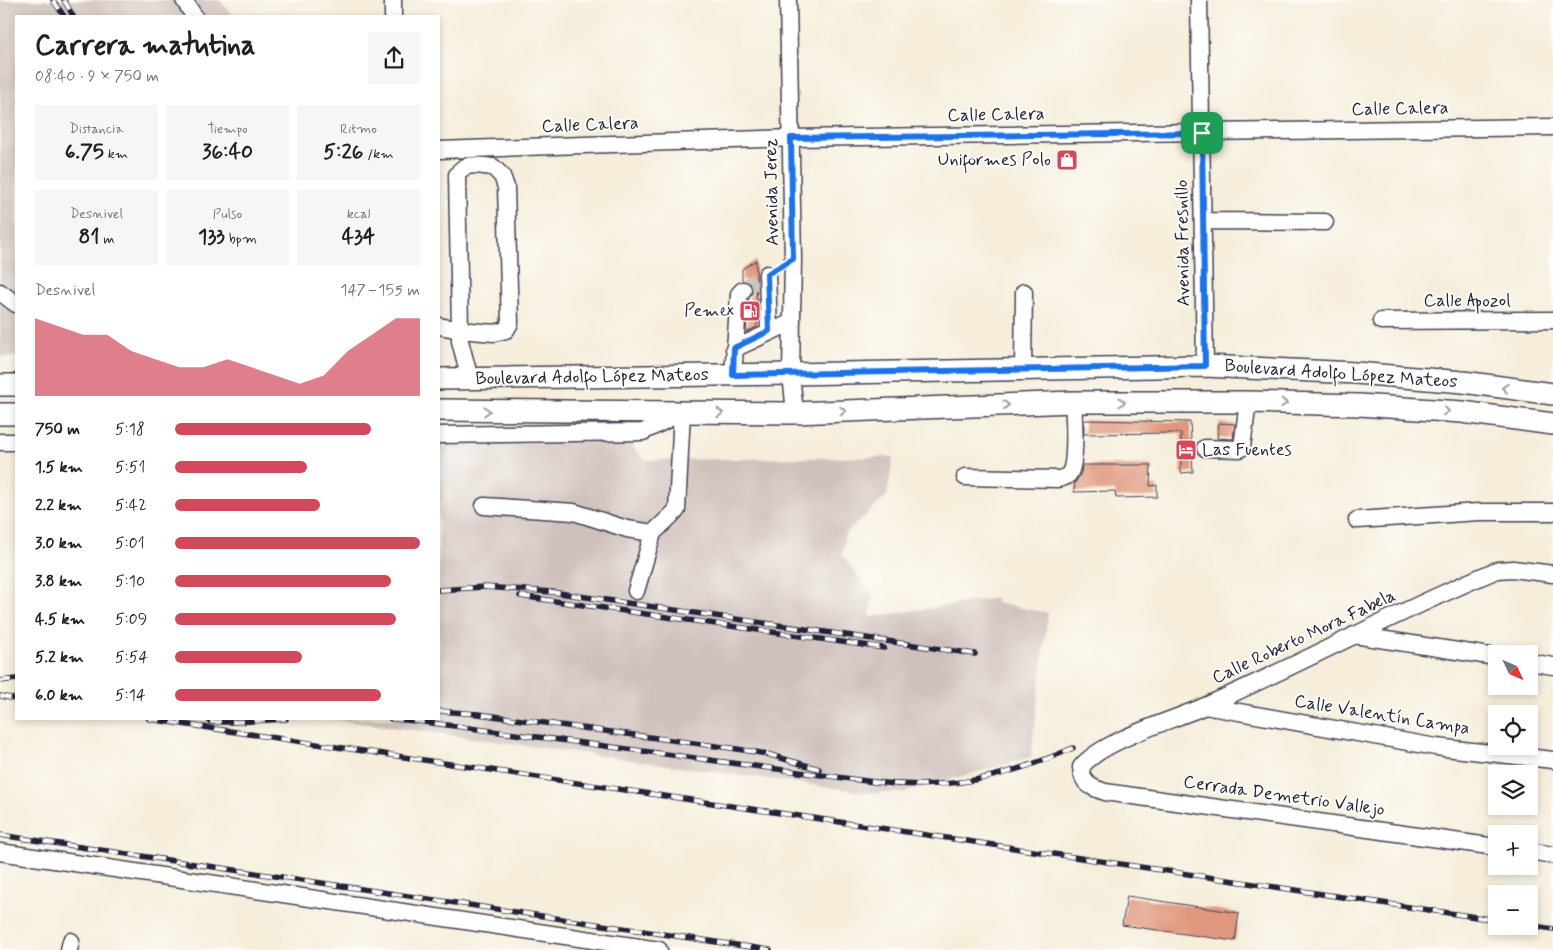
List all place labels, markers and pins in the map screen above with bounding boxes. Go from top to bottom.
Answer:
pin [1181,112,1223,154]
place label: Uniformes Polo [938,148,1051,174]
shop icon: Uniformes Polo [1055,148,1079,172]
place label: Pemex [684,299,734,323]
fuel station icon: Pemex [738,299,762,323]
hotel icon: Las Fuentes [1174,438,1198,462]
place label: Las Fuentes [1202,438,1292,462]

